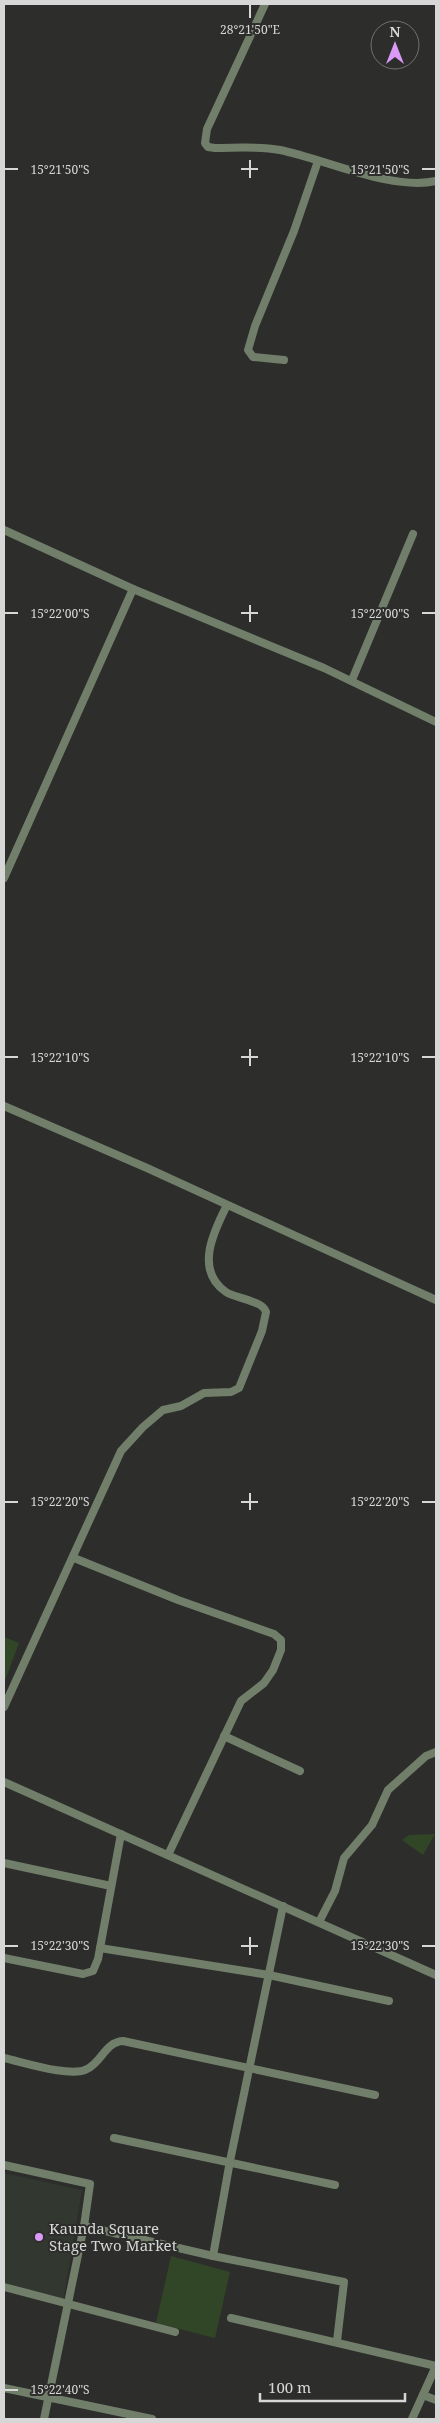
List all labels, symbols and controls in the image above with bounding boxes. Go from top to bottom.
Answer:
north arrow [370,20,420,70]
text: 28°21'50"E [220,21,280,38]
text: N [389,22,401,41]
text: 15°21'50"S [30,161,90,178]
text: 15°21'50"S [350,161,410,178]
text: 15°22'00"S [30,605,90,622]
text: 15°22'00"S [350,605,410,622]
text: 15°22'10"S [30,1049,90,1066]
text: 15°22'10"S [350,1049,410,1066]
text: 15°22'20"S [30,1493,90,1510]
text: 15°22'20"S [350,1493,410,1510]
text: 15°22'30"S [30,1937,90,1954]
text: 15°22'30"S [350,1937,410,1954]
place label: Kaunda Square Stage Two Market [49,2218,177,2255]
marker: Kaunda Square Stage Two Market [33,2231,45,2243]
scale bar [260,2370,405,2402]
text: 100 m [268,2377,311,2397]
text: 15°22'40"S [30,2381,90,2398]

